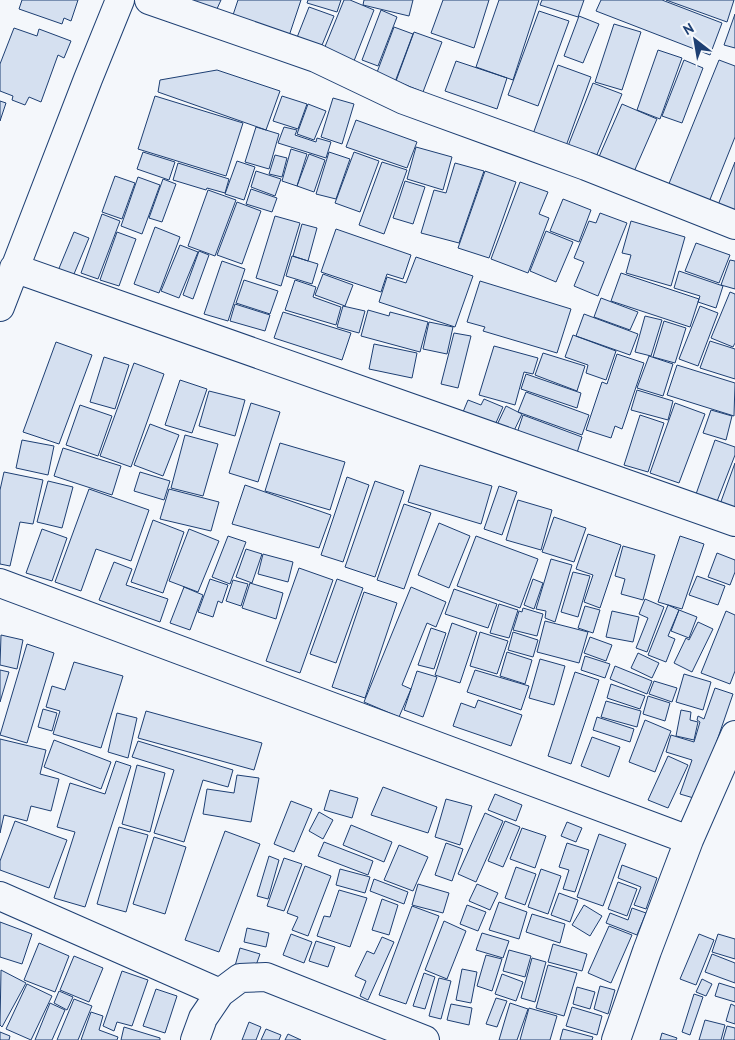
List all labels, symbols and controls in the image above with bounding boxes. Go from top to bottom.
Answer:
north arrow [670,15,720,65]
text: N [680,19,697,39]

